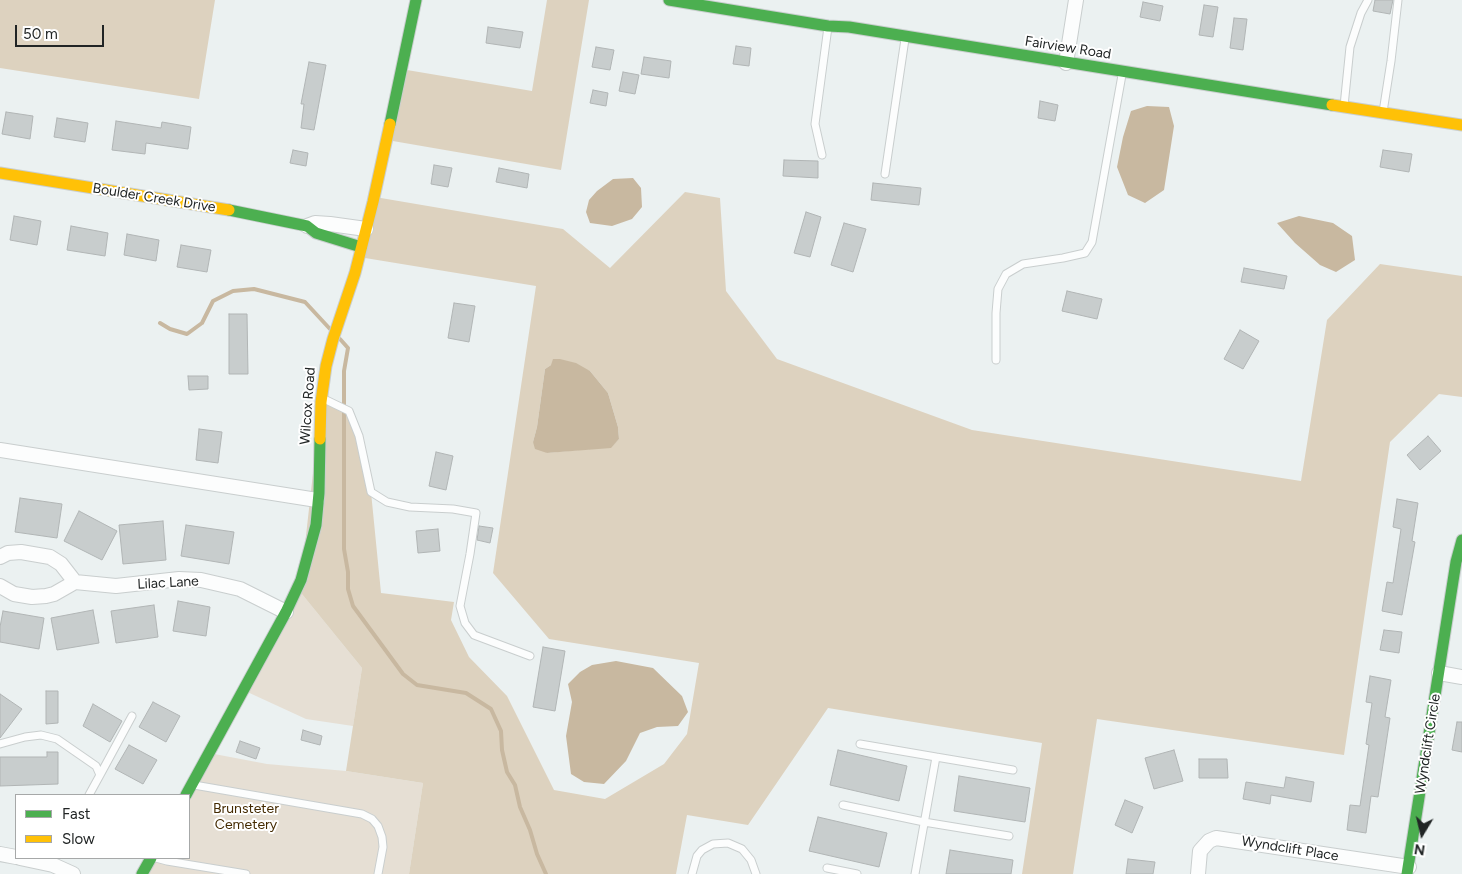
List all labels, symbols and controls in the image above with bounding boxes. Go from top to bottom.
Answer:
scale bar [18,15,106,47]
text: 50 m [23,25,58,43]
street label: Fairview Road [1024,33,1112,63]
street label: Boulder Creek Drive [91,180,217,216]
street label: Wilcox Road [297,367,319,445]
street label: Lilac Lane [137,573,199,593]
street label: Wyndclift Circle [1412,693,1444,795]
legend [15,794,190,859]
park label: Brunsteter Cemetery [213,801,279,834]
text: Fast [62,805,90,823]
north arrow [1397,809,1447,859]
text: Slow [62,830,95,848]
street label: Wyndclift Place [1240,833,1340,865]
text: N [1413,840,1426,859]

